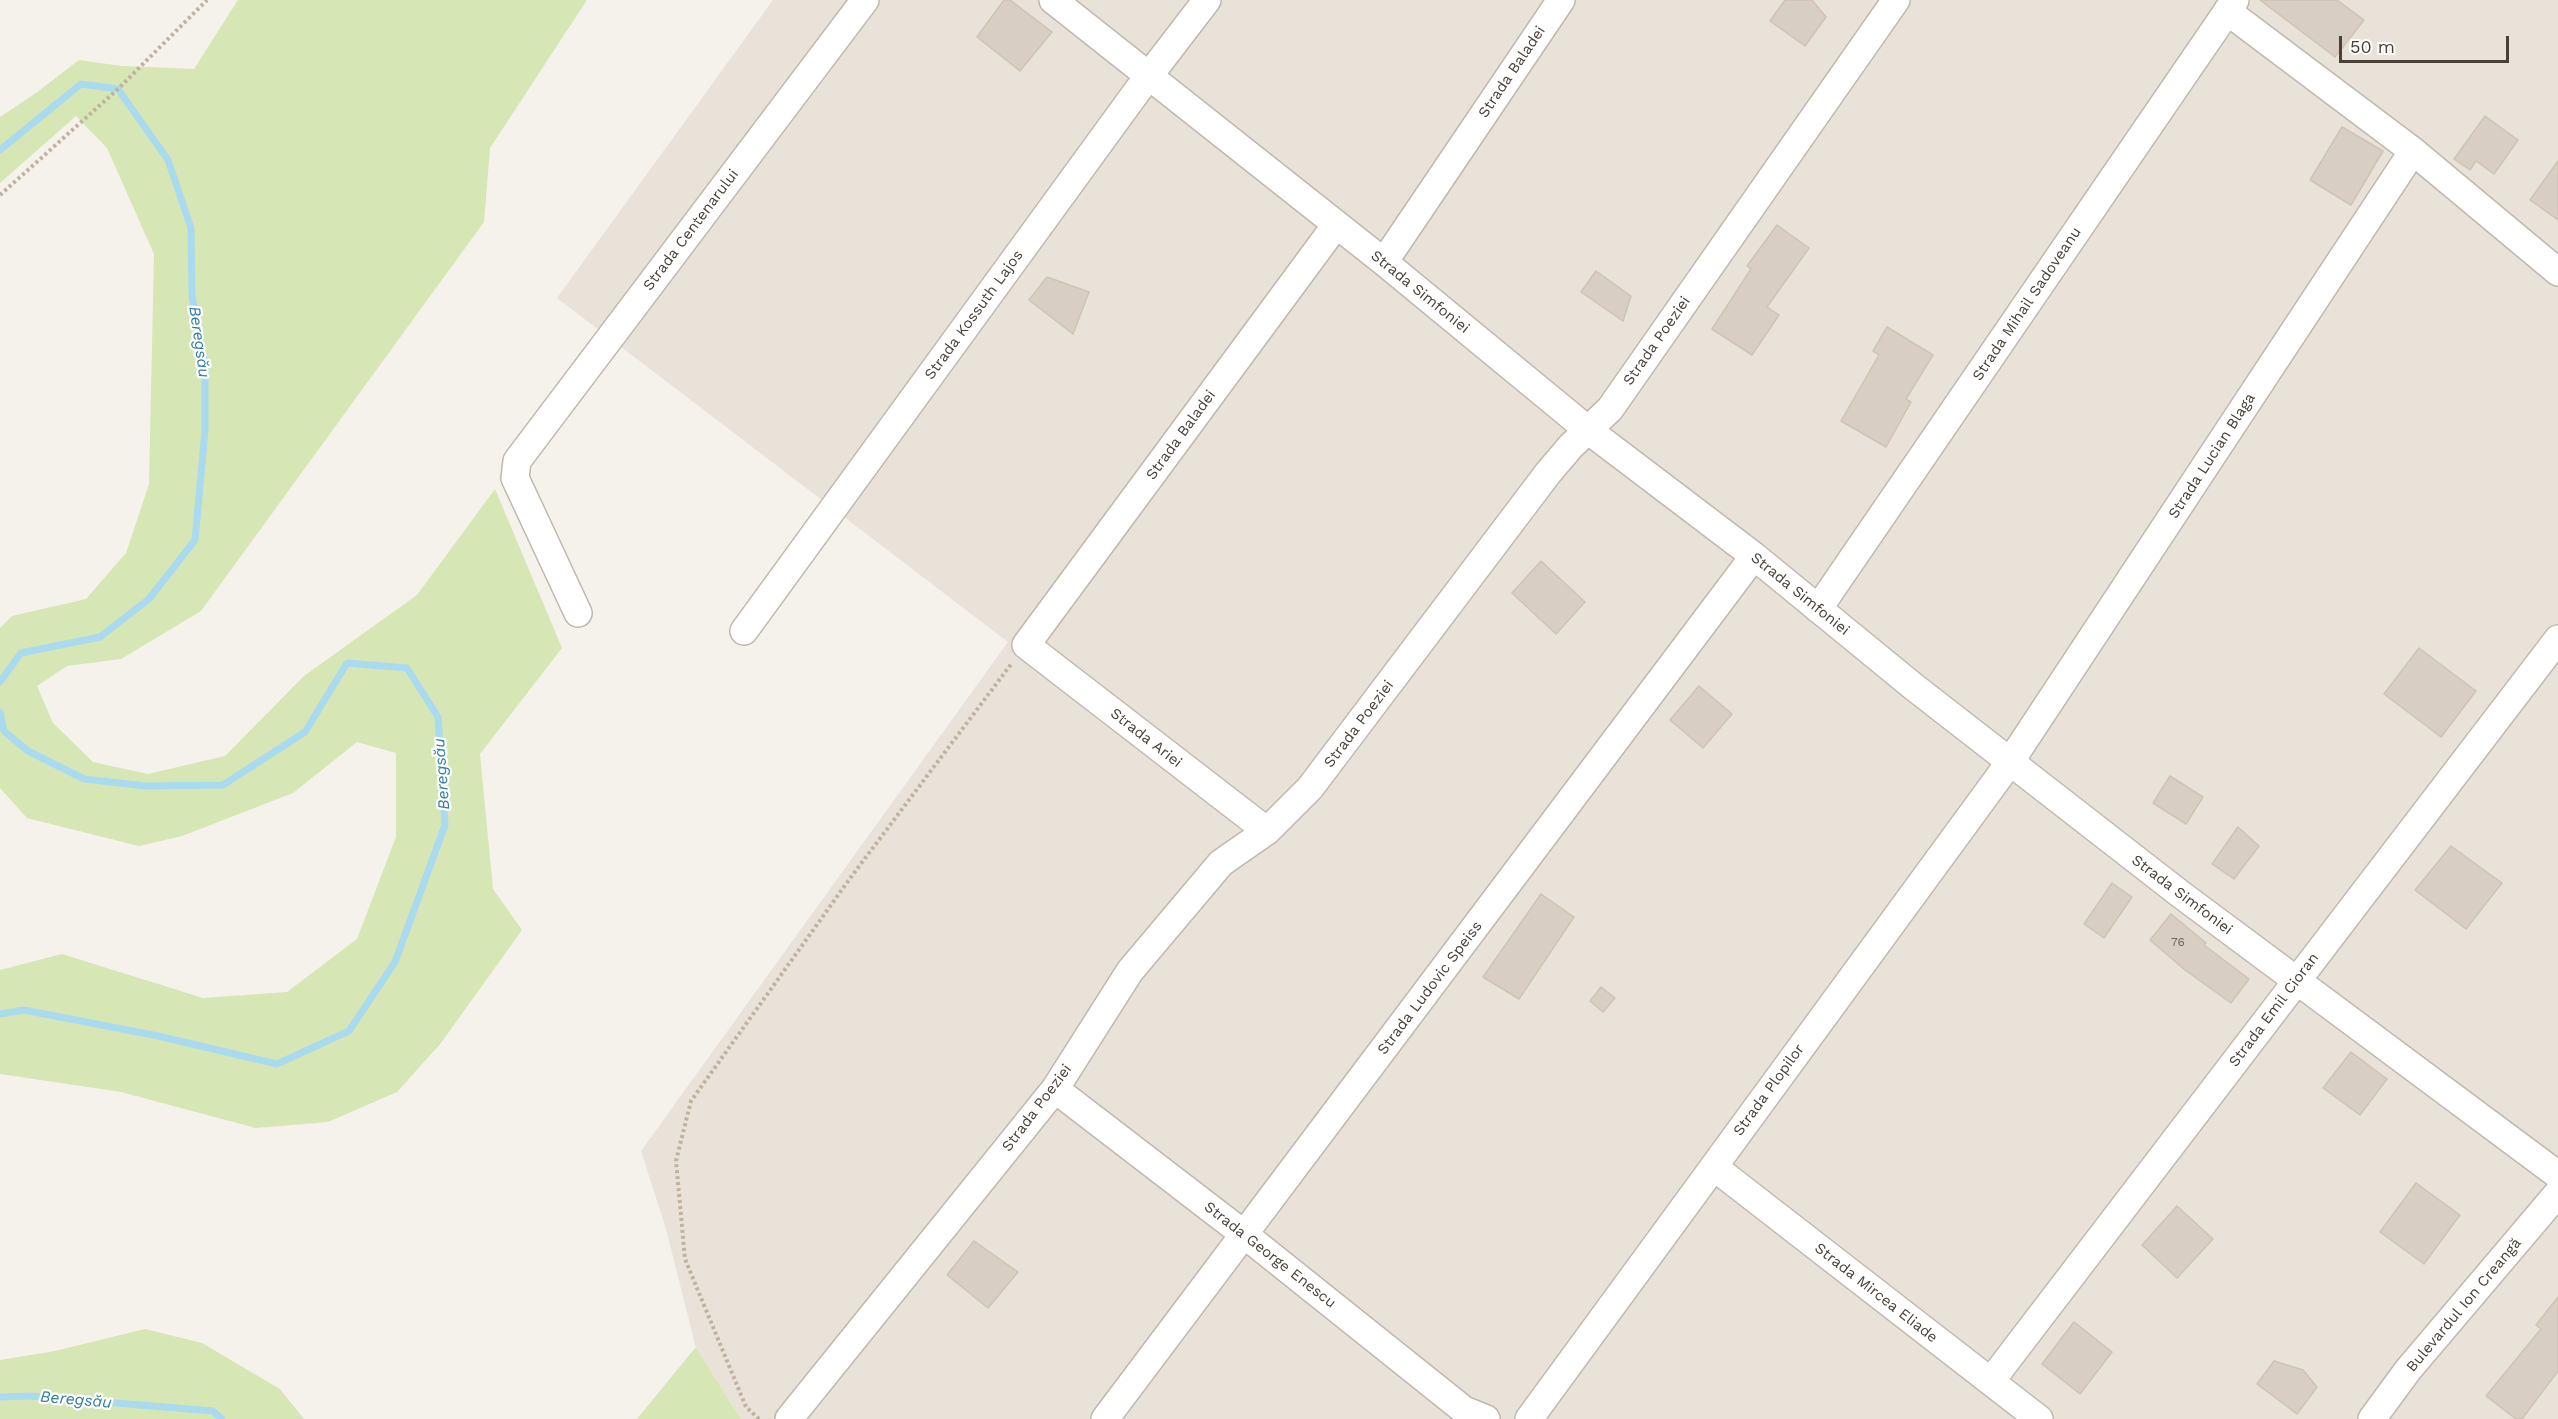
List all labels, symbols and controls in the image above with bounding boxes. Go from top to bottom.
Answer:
street label: Strada Baladei [1475,23,1549,121]
scale bar [2342,24,2512,62]
text: 50 m [2350,36,2395,57]
street label: Strada Centenarului [639,166,743,294]
street label: Strada Mihail Sadoveanu [1969,224,2085,384]
street label: Strada Kossuth Lajos [921,247,1027,383]
street label: Strada Simfoniei [1367,247,1473,337]
street label: Strada Poeziei [1620,293,1694,389]
water label: Beregsău [184,305,214,379]
street label: Strada Baladei [1142,387,1220,483]
street label: Strada Lucian Blaga [2165,390,2259,522]
street label: Strada Simfoniei [1747,549,1853,639]
street label: Strada Poeziei [1320,677,1398,771]
street label: Strada Ariei [1107,704,1185,772]
water label: Beregsău [430,737,454,811]
street label: Strada Simfoniei [2128,851,2236,939]
street label: Strada Ludovic Speiss [1374,918,1486,1058]
house number: 76 [2171,935,2185,949]
street label: Strada Emil Cioran [2225,950,2323,1070]
street label: Strada Plopilor [1730,1041,1808,1139]
street label: Strada Poeziei [998,1061,1076,1155]
street label: Strada George Enescu [1200,1198,1340,1312]
street label: Bulevardul Ion Creangă [2403,1234,2525,1376]
street label: Strada Mircea Eliade [1811,1239,1941,1347]
water label: Beregsău [39,1387,113,1413]

